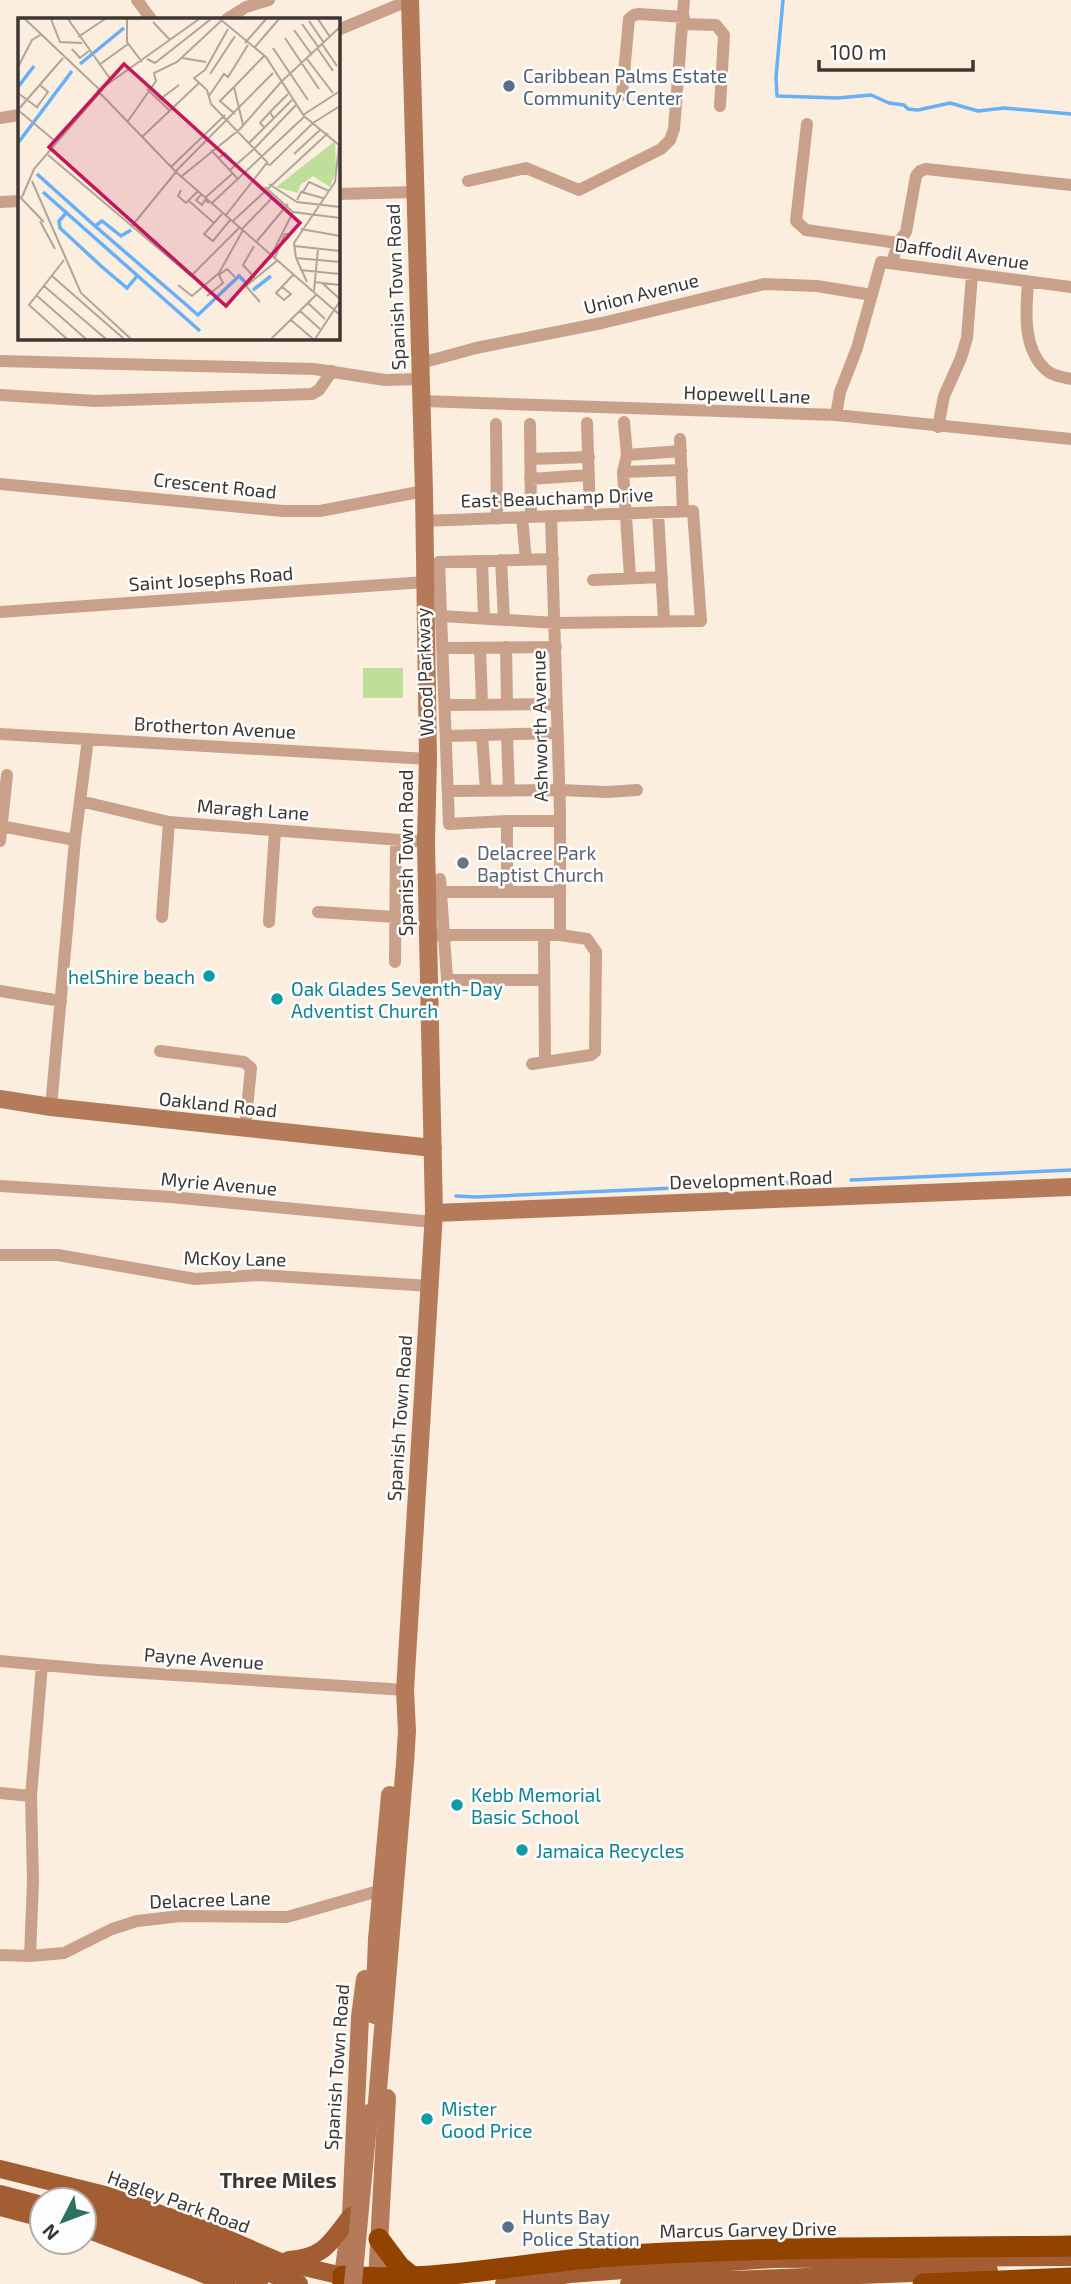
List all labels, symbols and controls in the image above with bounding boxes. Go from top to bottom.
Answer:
inset map [18,18,340,340]
scale bar [819,28,973,72]
text: 100 m [830,39,887,64]
place label: Caribbean Palms Estate Community Center [523,64,727,109]
marker: Caribbean Palms Estate Community Center [501,78,517,94]
street label: Spanish Town Road [381,203,409,371]
street label: Daffodil Avenue [893,232,1031,274]
street label: Union Avenue [581,268,701,318]
street label: Hopewell Lane [683,380,811,408]
street label: Crescent Road [152,467,278,503]
street label: East Beauchamp Drive [460,482,654,512]
street label: Saint Josephs Road [128,561,294,595]
street label: Wood Parkway [410,607,438,737]
street label: Ashworth Avenue [526,650,552,802]
street label: Brotherton Avenue [133,711,297,743]
street label: Spanish Town Road [394,770,417,936]
street label: Maragh Lane [196,794,310,824]
place label: Delacree Park Baptist Church [477,841,604,886]
marker: Delacree Park Baptist Church [455,855,471,871]
place label: helShire beach [68,965,195,988]
marker: helShire beach [201,968,217,984]
place label: Oak Glades Seventh-Day Adventist Church [291,977,503,1022]
marker: Oak Glades Seventh-Day Adventist Church [269,991,285,1007]
street label: Oakland Road [158,1086,278,1122]
street label: Development Road [669,1165,833,1193]
street label: Myrie Avenue [160,1166,278,1200]
street label: McKoy Lane [183,1246,287,1270]
street label: Spanish Town Road [382,1334,416,1502]
street label: Payne Avenue [143,1642,265,1674]
place label: Kebb Memorial Basic School [471,1783,601,1828]
marker: Kebb Memorial Basic School [449,1797,465,1813]
place label: Jamaica Recycles [536,1839,685,1862]
marker: Jamaica Recycles [514,1842,530,1858]
street label: Delacree Lane [149,1885,271,1913]
street label: Spanish Town Road [319,1983,353,2151]
place label: Mister Good Price [441,2097,533,2142]
marker: Mister Good Price [419,2111,435,2127]
street label: Hagley Park Road [105,2165,253,2237]
district label: Three Miles [219,2167,337,2192]
north arrow [28,2186,98,2256]
place label: Hunts Bay Police Station [522,2205,640,2250]
street label: Marcus Garvey Drive [659,2216,837,2242]
marker: Hunts Bay Police Station [500,2219,516,2235]
text: N [37,2220,63,2246]

